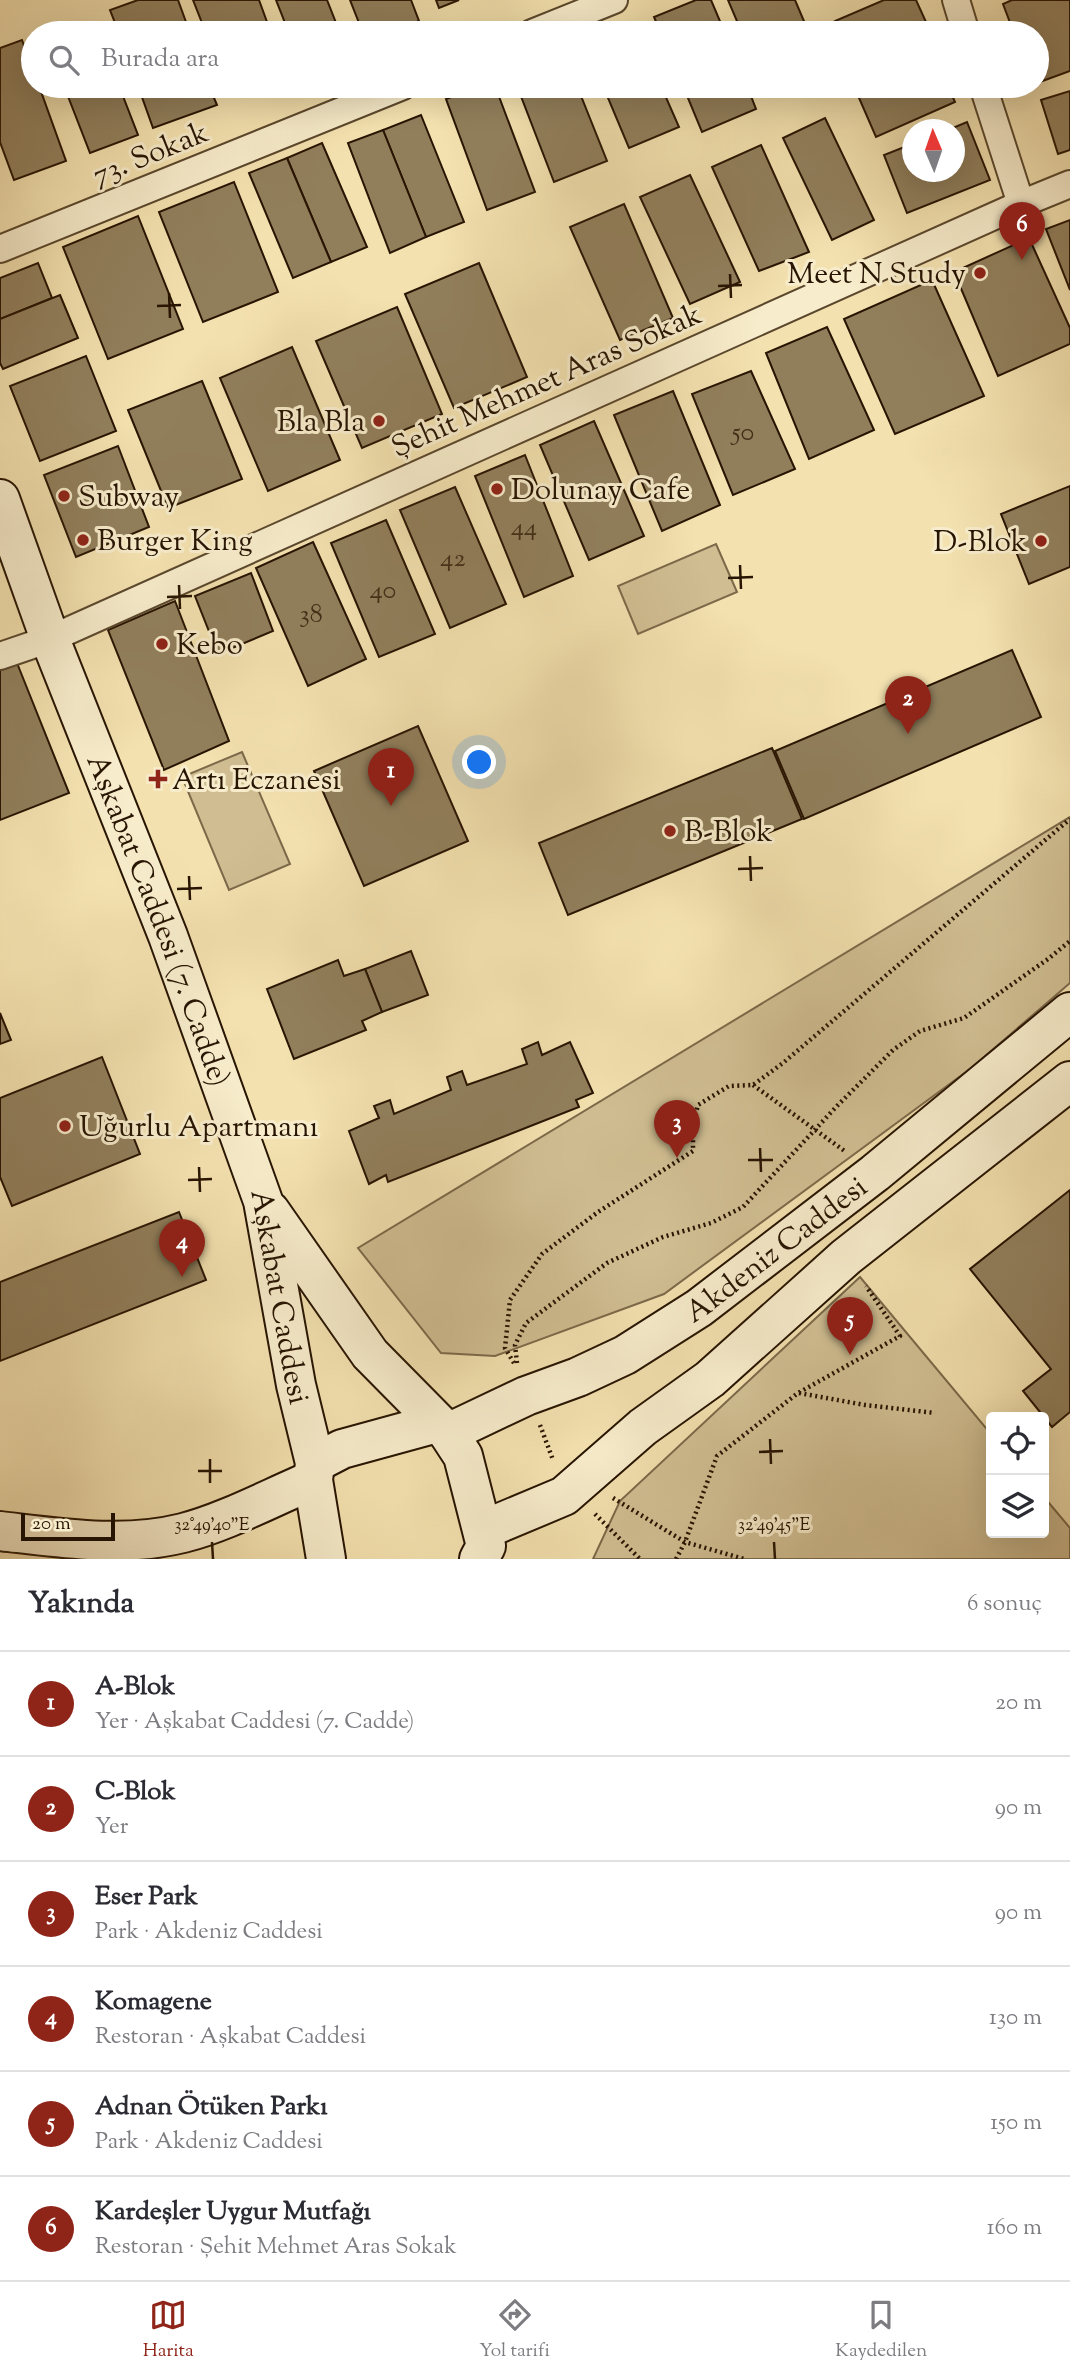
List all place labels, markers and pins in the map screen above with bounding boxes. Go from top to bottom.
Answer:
pin: 6 [999,202,1045,260]
place label: Meet N Study [787,254,966,297]
marker: Meet N Study [972,265,988,281]
place label: Bla Bla [277,402,365,445]
marker: Bla Bla [371,413,387,429]
place label: Dolunay Cafe [511,470,690,513]
place label: Subway [78,477,179,520]
marker: Dolunay Cafe [489,481,505,497]
marker: Subway [56,488,72,504]
place label: Burger King [97,521,253,564]
place label: D-Blok [934,522,1027,565]
marker: Burger King [75,532,91,548]
marker: D-Blok [1033,533,1049,549]
place label: Kebo [176,625,243,668]
marker: Kebo [154,636,170,652]
pin: 2 [885,676,931,734]
pin: 1 [368,748,414,806]
place label: Artı Eczanesi [172,760,341,803]
marker: Artı Eczanesi [150,771,166,787]
place label: B-Blok [684,812,773,855]
marker: B-Blok [662,823,678,839]
pin: 3 [654,1100,700,1158]
place label: Uğurlu Apartmanı [79,1107,318,1150]
marker: Uğurlu Apartmanı [57,1118,73,1134]
pin: 4 [159,1219,205,1277]
pin: 5 [827,1297,873,1355]

